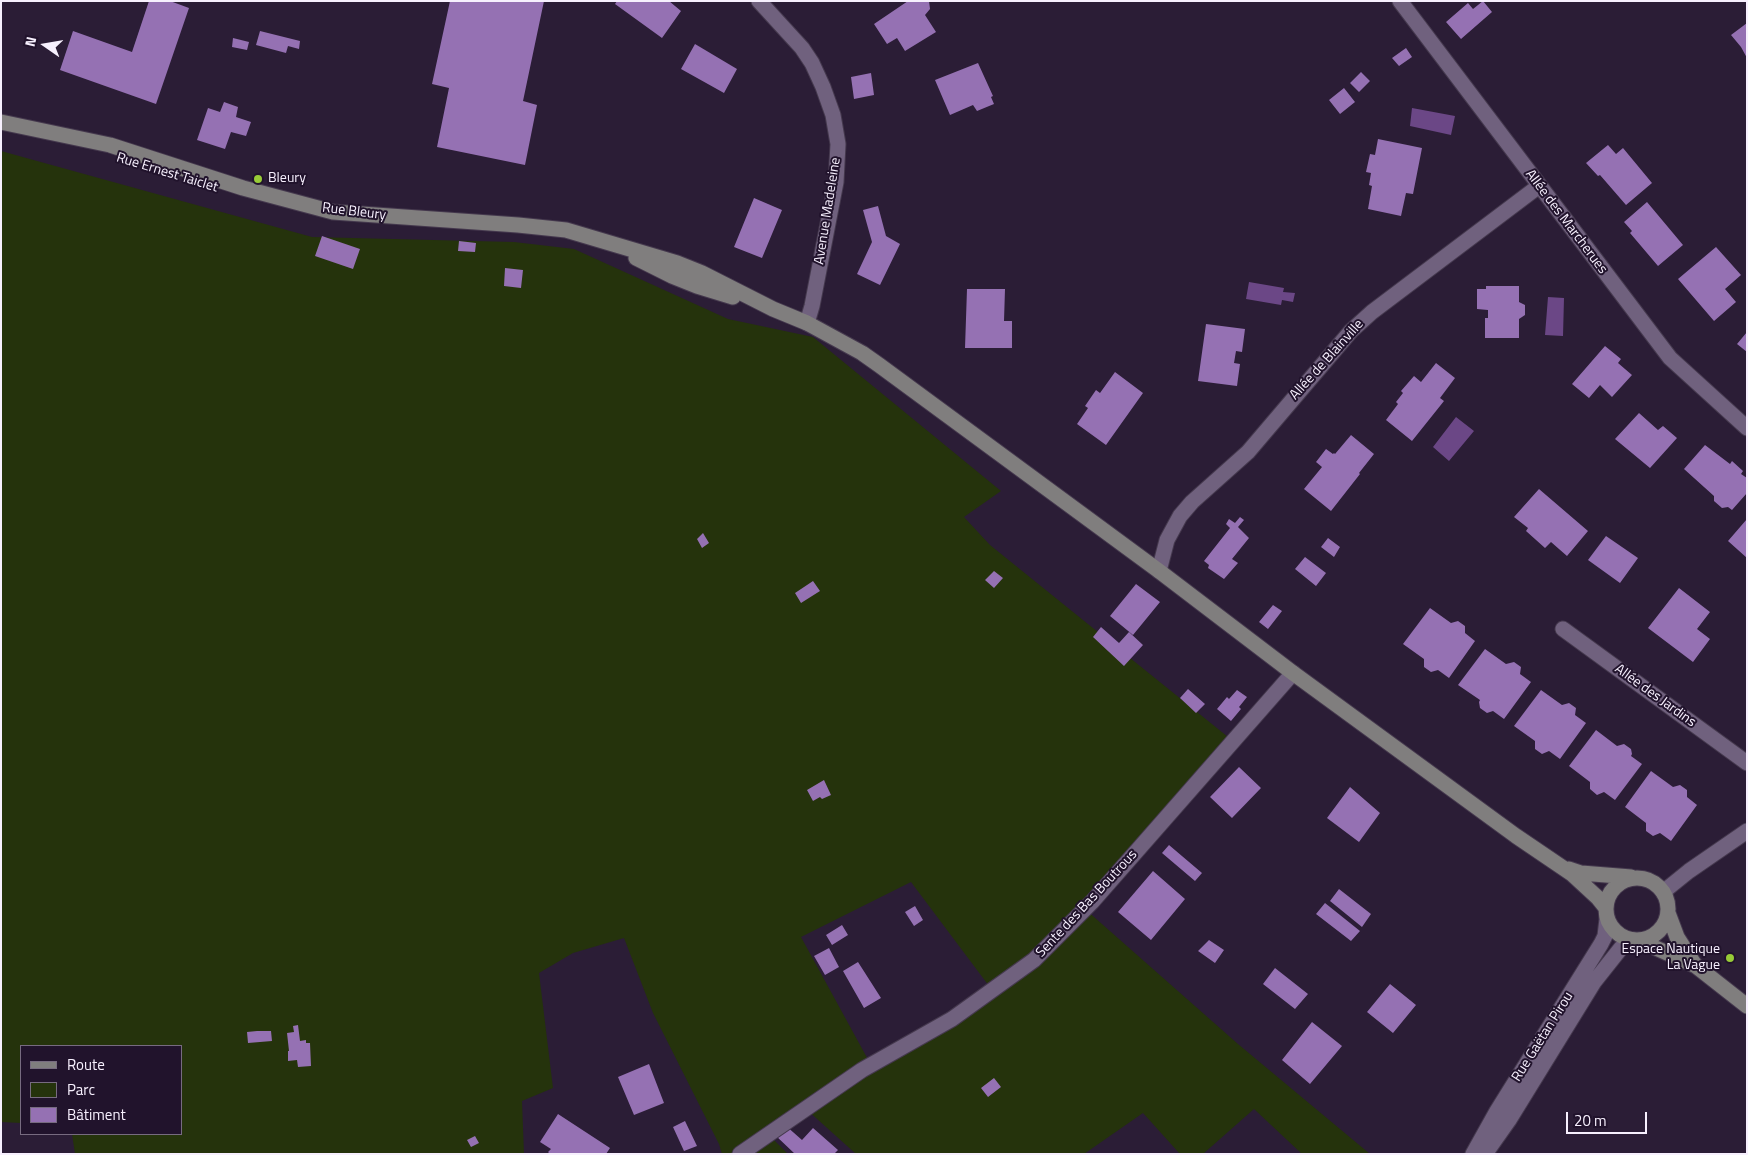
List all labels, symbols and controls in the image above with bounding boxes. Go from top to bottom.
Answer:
north arrow [20,20,70,70]
text: N [19,34,41,49]
street label: Rue Ernest Taiclet [114,150,220,196]
street label: Avenue Madeleine [811,156,845,266]
street label: Allée des Marcherues [1521,167,1611,277]
place label: Bleury [268,171,306,187]
marker: Bleury [252,173,264,185]
street label: Rue Bleury [321,200,387,224]
street label: Allée de Blainville [1287,316,1367,404]
street label: Allée des Jardins [1611,661,1699,731]
street label: Sente des Bas Boutrous [1033,847,1141,961]
place label: Espace Nautique La Vague [1621,942,1720,974]
marker: Espace Nautique La Vague [1724,952,1736,964]
street label: Rue Gaëtan Pirou [1509,989,1577,1085]
legend [20,1045,182,1135]
text: Route [67,1053,105,1076]
text: Parc [67,1078,95,1101]
scale bar [1568,1102,1649,1134]
text: Bâtiment [67,1103,126,1126]
text: 20 m [1574,1109,1607,1132]

